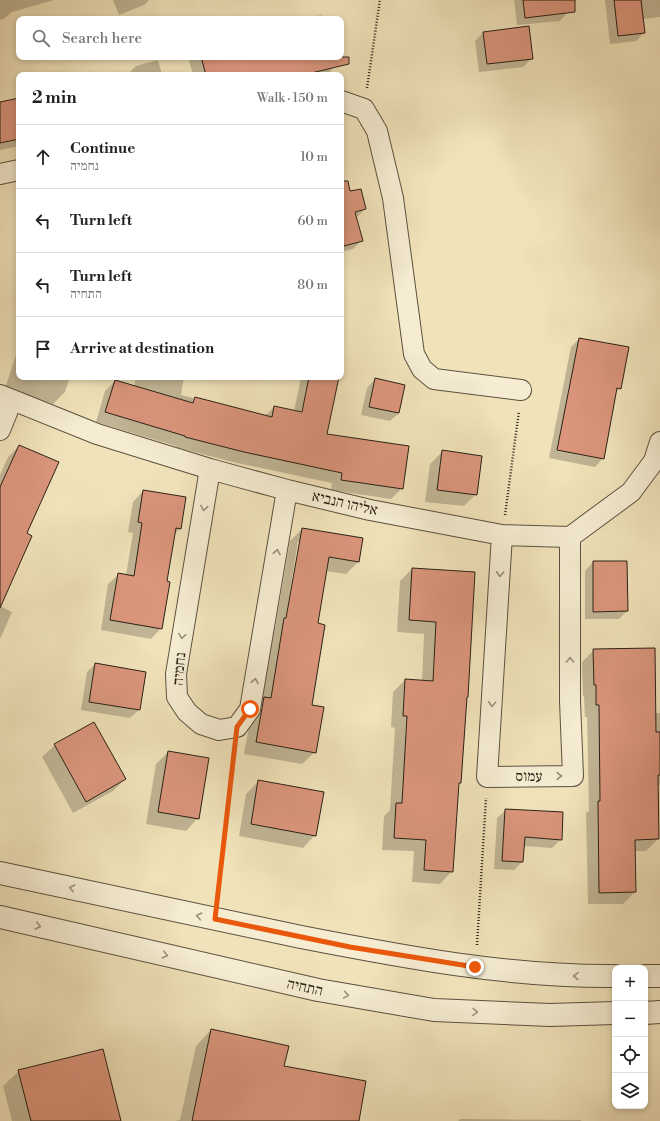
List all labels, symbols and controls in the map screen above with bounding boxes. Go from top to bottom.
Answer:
search box [16,16,344,60]
icon: search [30,27,52,49]
text: Search here [62,29,142,48]
text: 2 min [32,87,77,109]
text: Walk · 150 m [257,90,328,106]
text: Continue [70,139,135,158]
icon: ahead [32,146,54,168]
text: 10 m [300,149,328,165]
text: נחמיה [70,158,99,174]
icon: left [32,210,54,232]
text: Turn left [70,211,132,230]
text: 60 m [297,213,328,229]
text: Turn left [70,267,132,286]
icon: left [32,274,54,296]
text: 80 m [297,277,328,293]
text: התחיה [70,286,102,302]
icon: arrive [32,338,54,360]
text: Arrive at destination [70,339,214,358]
street label: אליהו הנביא [310,487,380,520]
one-way arrow [200,505,209,511]
one-way arrow [272,549,281,556]
one-way arrow [495,571,504,577]
one-way arrow [179,633,187,639]
street label: נחמיה [169,652,190,686]
one-way arrow [566,657,574,663]
one-way arrow [250,678,259,684]
route start [241,700,259,718]
one-way arrow [487,701,496,707]
street label: עמוס [516,767,542,786]
one-way arrow [556,772,562,780]
one-way arrow [69,885,75,893]
one-way arrow [196,912,202,920]
one-way arrow [35,922,41,930]
one-way arrow [162,951,168,959]
route end [466,958,484,976]
map controls [612,965,648,1109]
button: + [612,965,648,1001]
one-way arrow [573,972,579,981]
street label: התחיה [285,974,325,1001]
one-way arrow [343,990,349,999]
button: − [612,1001,648,1037]
one-way arrow [472,1007,478,1016]
button: locate [612,1037,648,1073]
button: layers [612,1073,648,1109]

